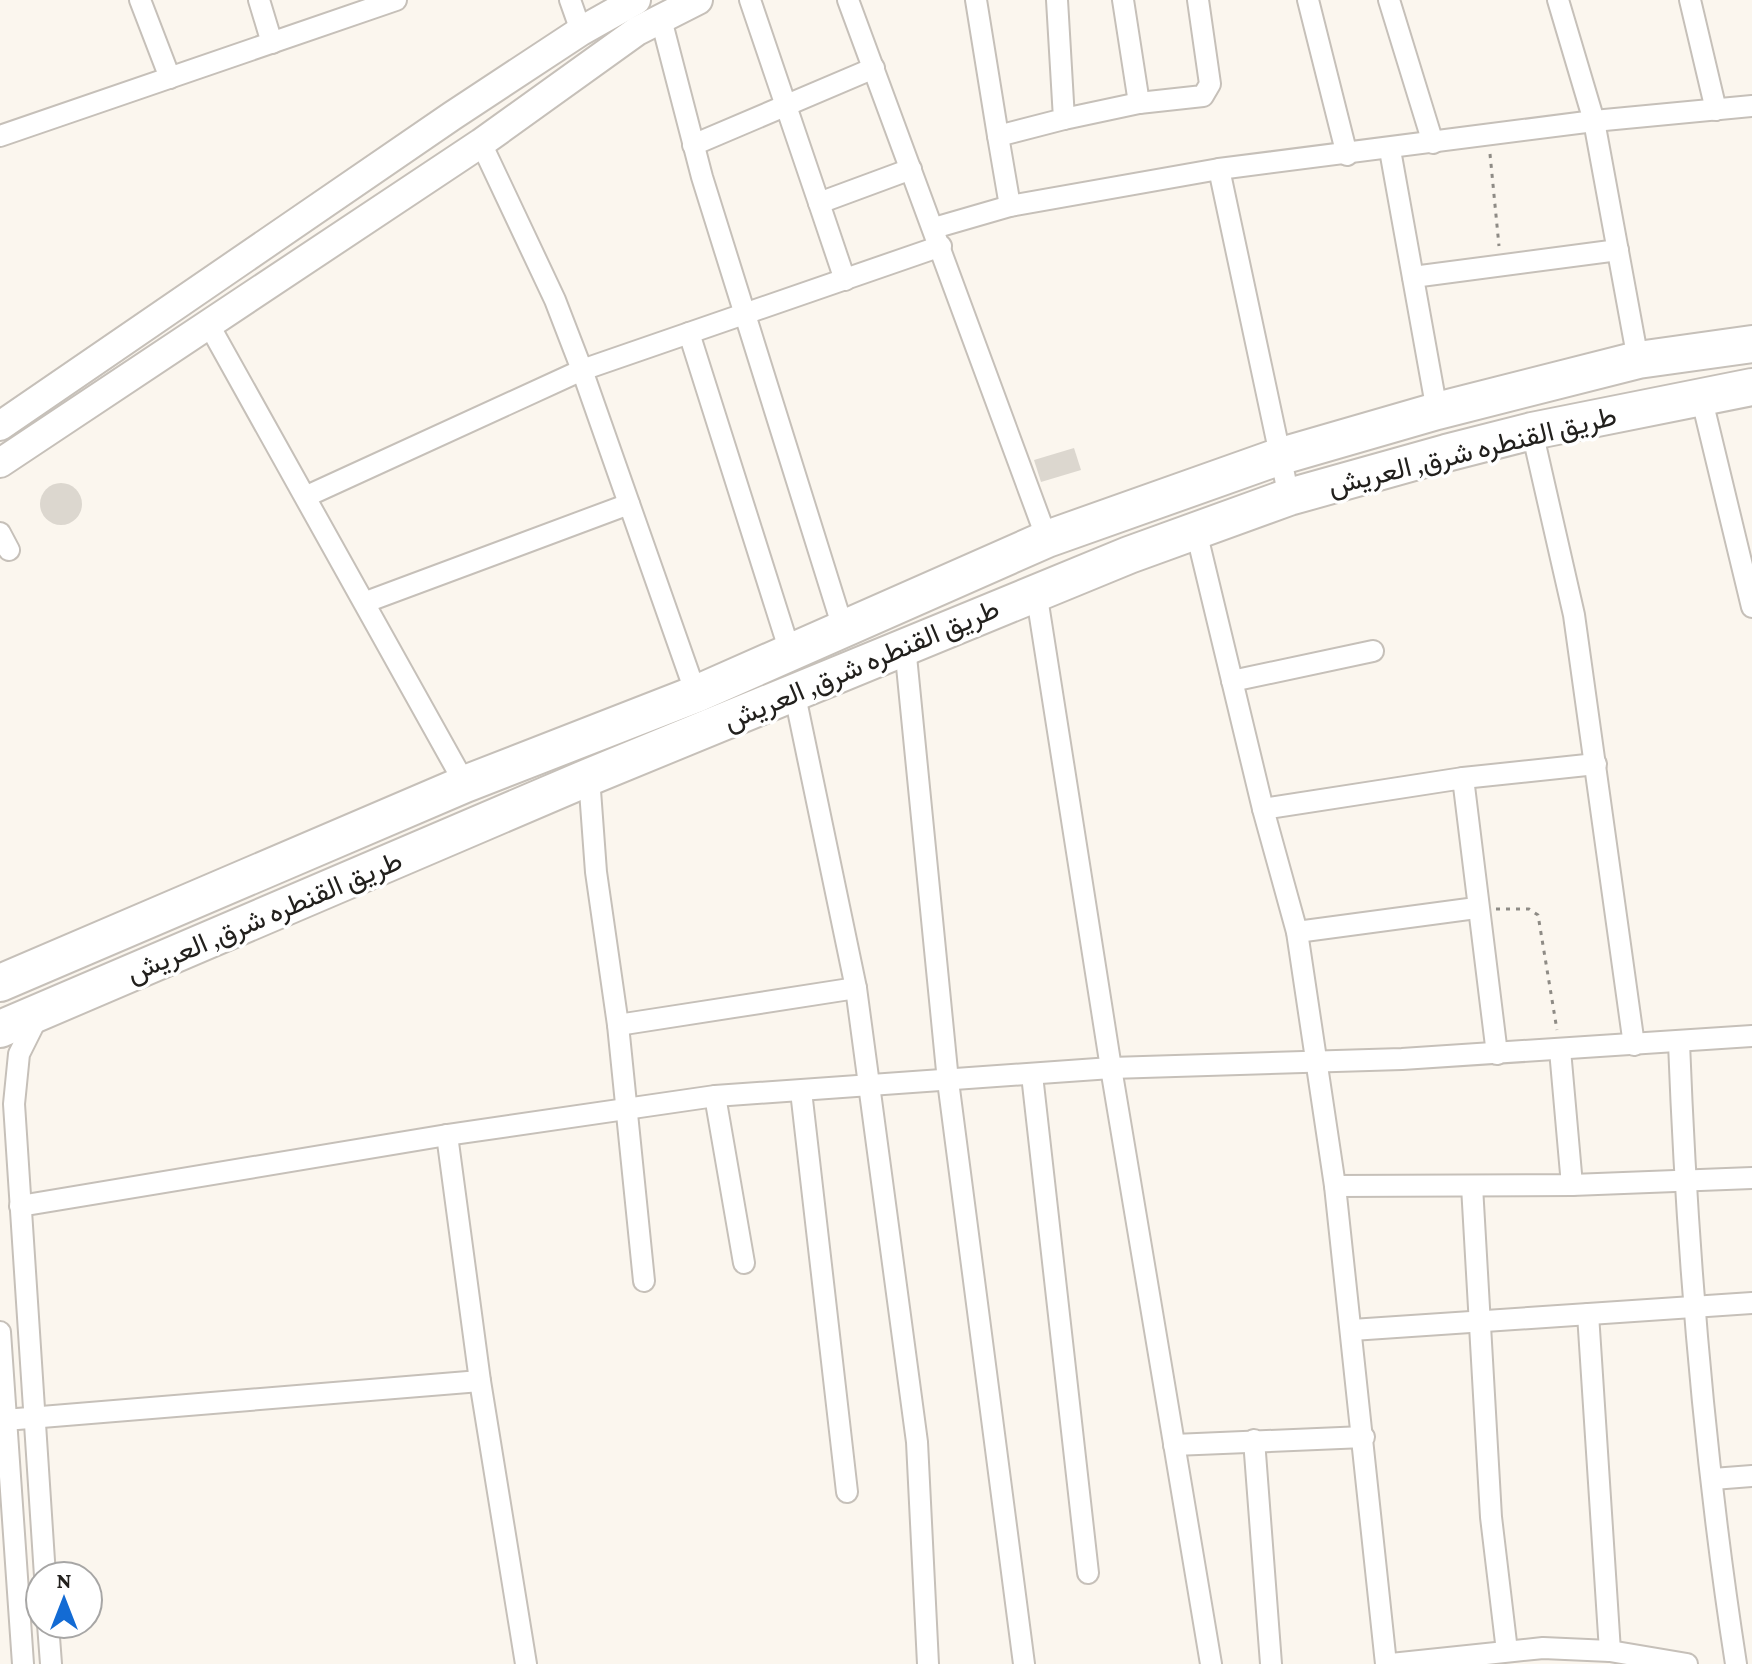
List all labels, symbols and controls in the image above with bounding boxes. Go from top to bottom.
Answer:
street label: طريق القنطره شرق, العريش [1325,400,1620,503]
street label: طريق القنطره شرق, العريش [719,592,1004,738]
street label: طريق القنطره شرق, العريش [122,844,407,990]
north arrow [24,1560,104,1640]
text: N [57,1568,72,1593]

